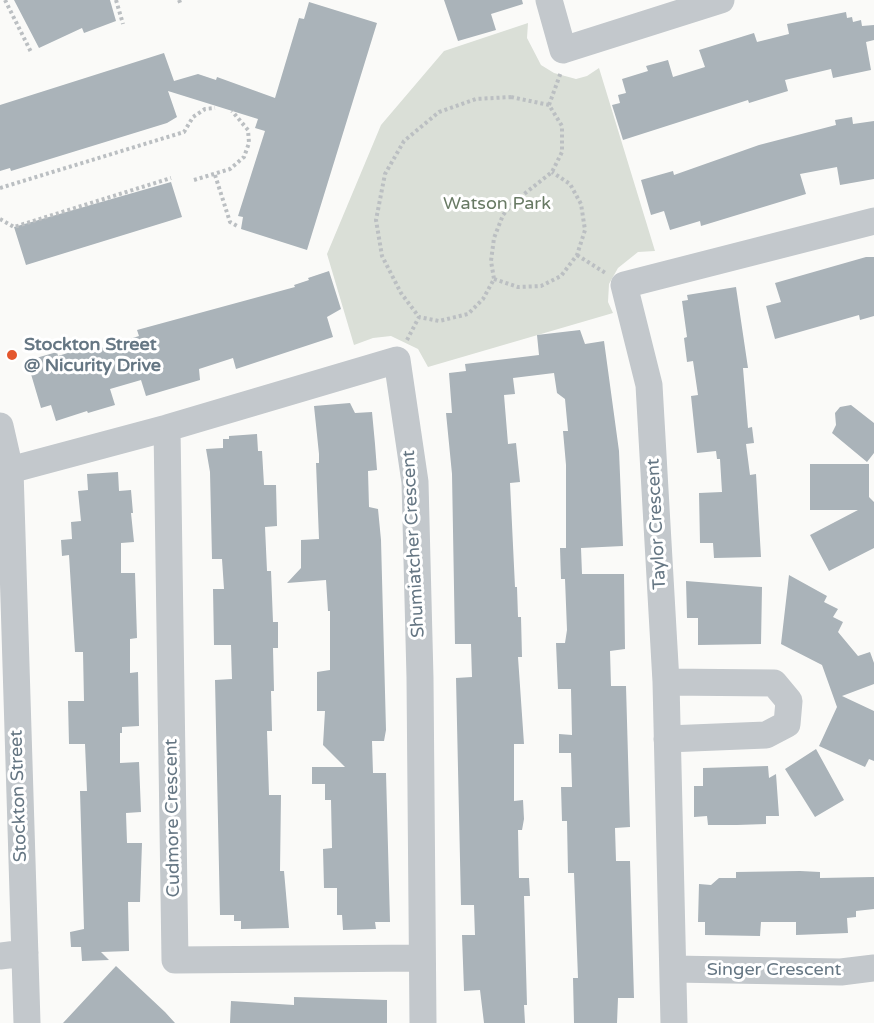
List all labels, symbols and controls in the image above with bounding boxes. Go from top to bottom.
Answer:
park label: Watson Park [443,193,551,215]
place label: Stockton Street @ Nicurity Drive [24,334,161,376]
marker: Stockton Street @ Nicurity Drive [5,348,19,362]
street label: Shumiatcher Crescent [398,450,430,638]
street label: Taylor Crescent [643,458,671,590]
street label: Stockton Street [6,729,32,863]
street label: Cudmore Crescent [161,738,185,898]
street label: Singer Crescent [707,959,841,981]

